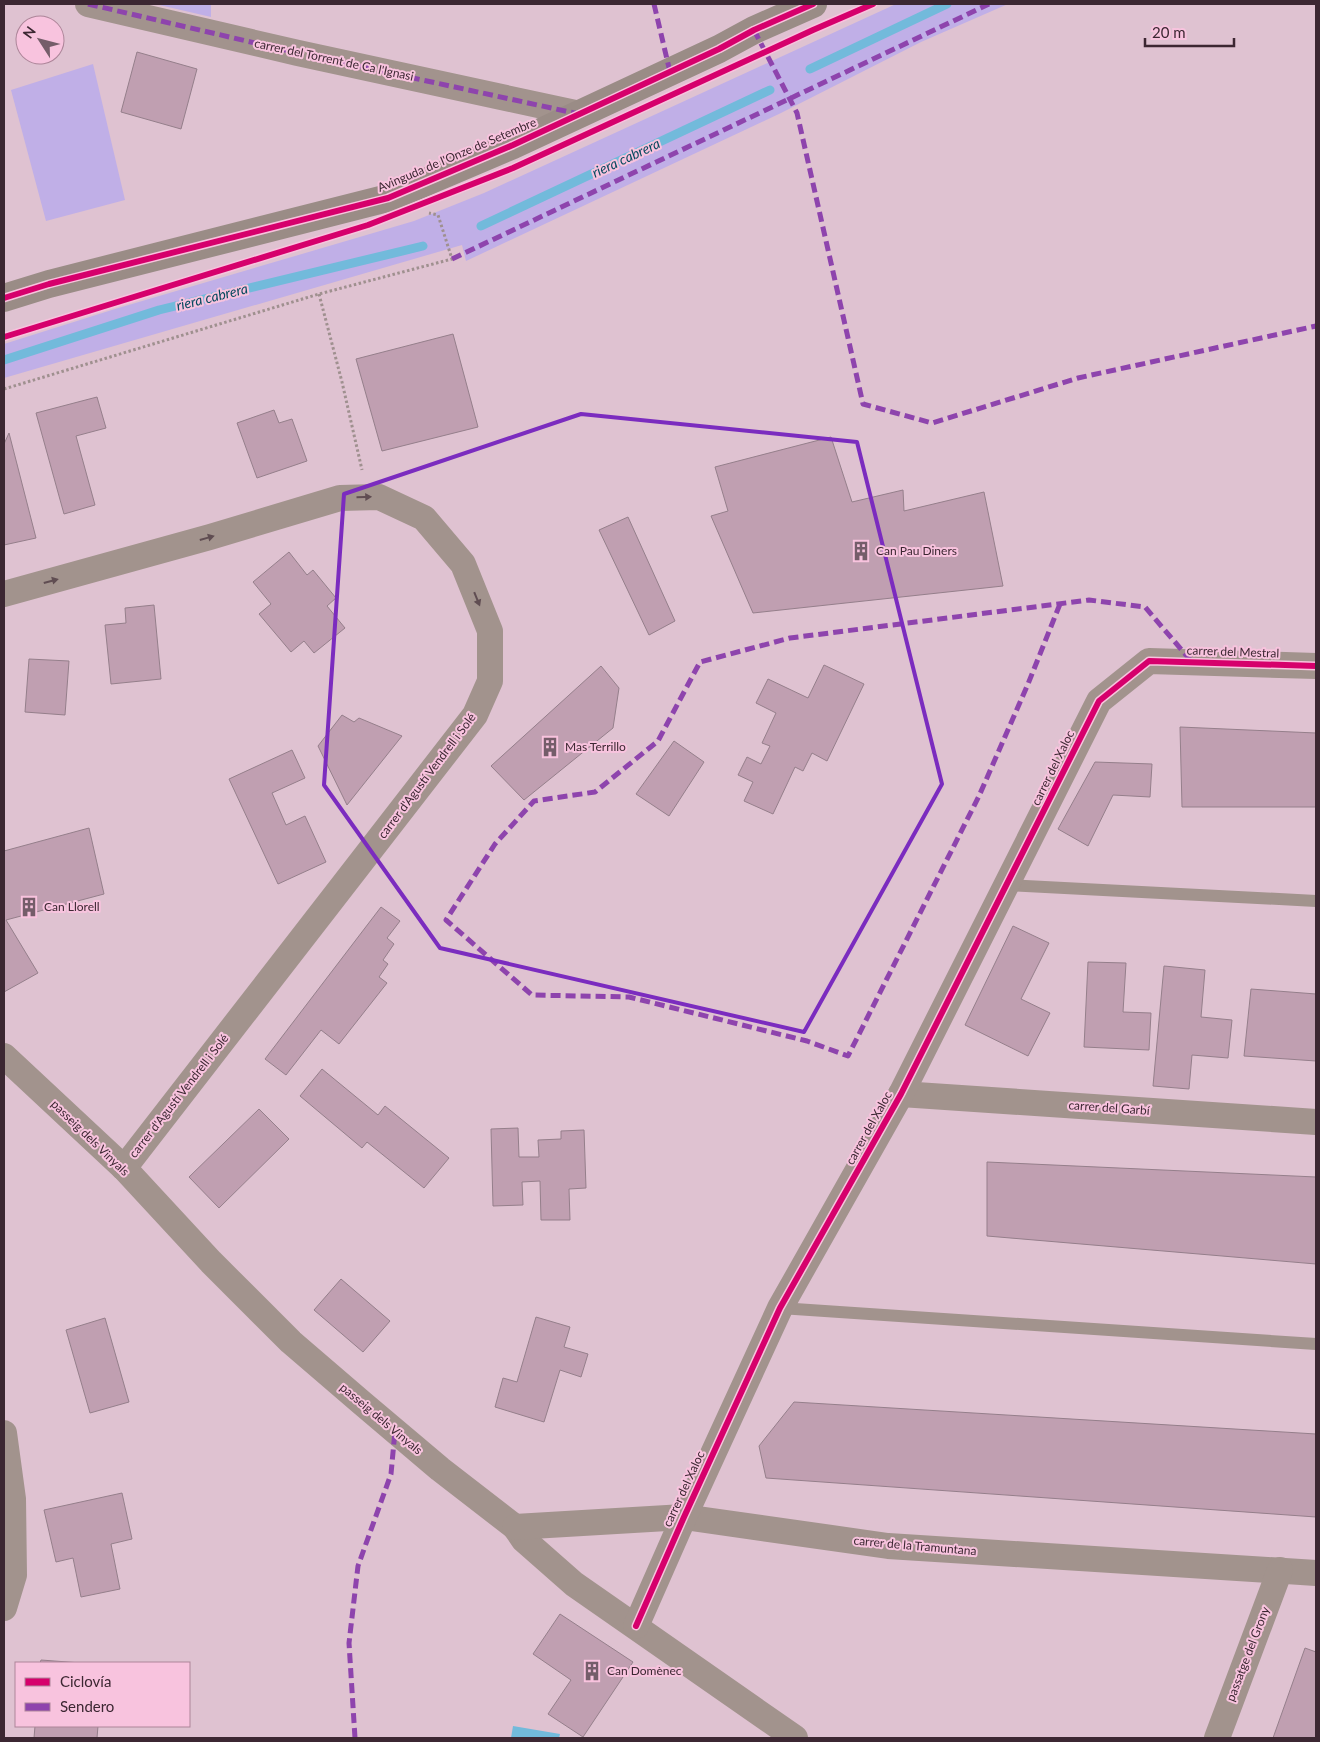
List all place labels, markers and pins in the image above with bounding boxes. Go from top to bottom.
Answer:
building icon: Can Pau Diners [850,540,872,562]
place label: Can Pau Diners [876,543,957,558]
building icon: Mas Terrillo [539,736,561,758]
place label: Mas Terrillo [565,739,626,754]
building icon: Can Llorell [18,896,40,918]
place label: Can Llorell [44,899,100,914]
building icon: Can Domènec [581,1660,603,1682]
place label: Can Domènec [607,1663,682,1678]

